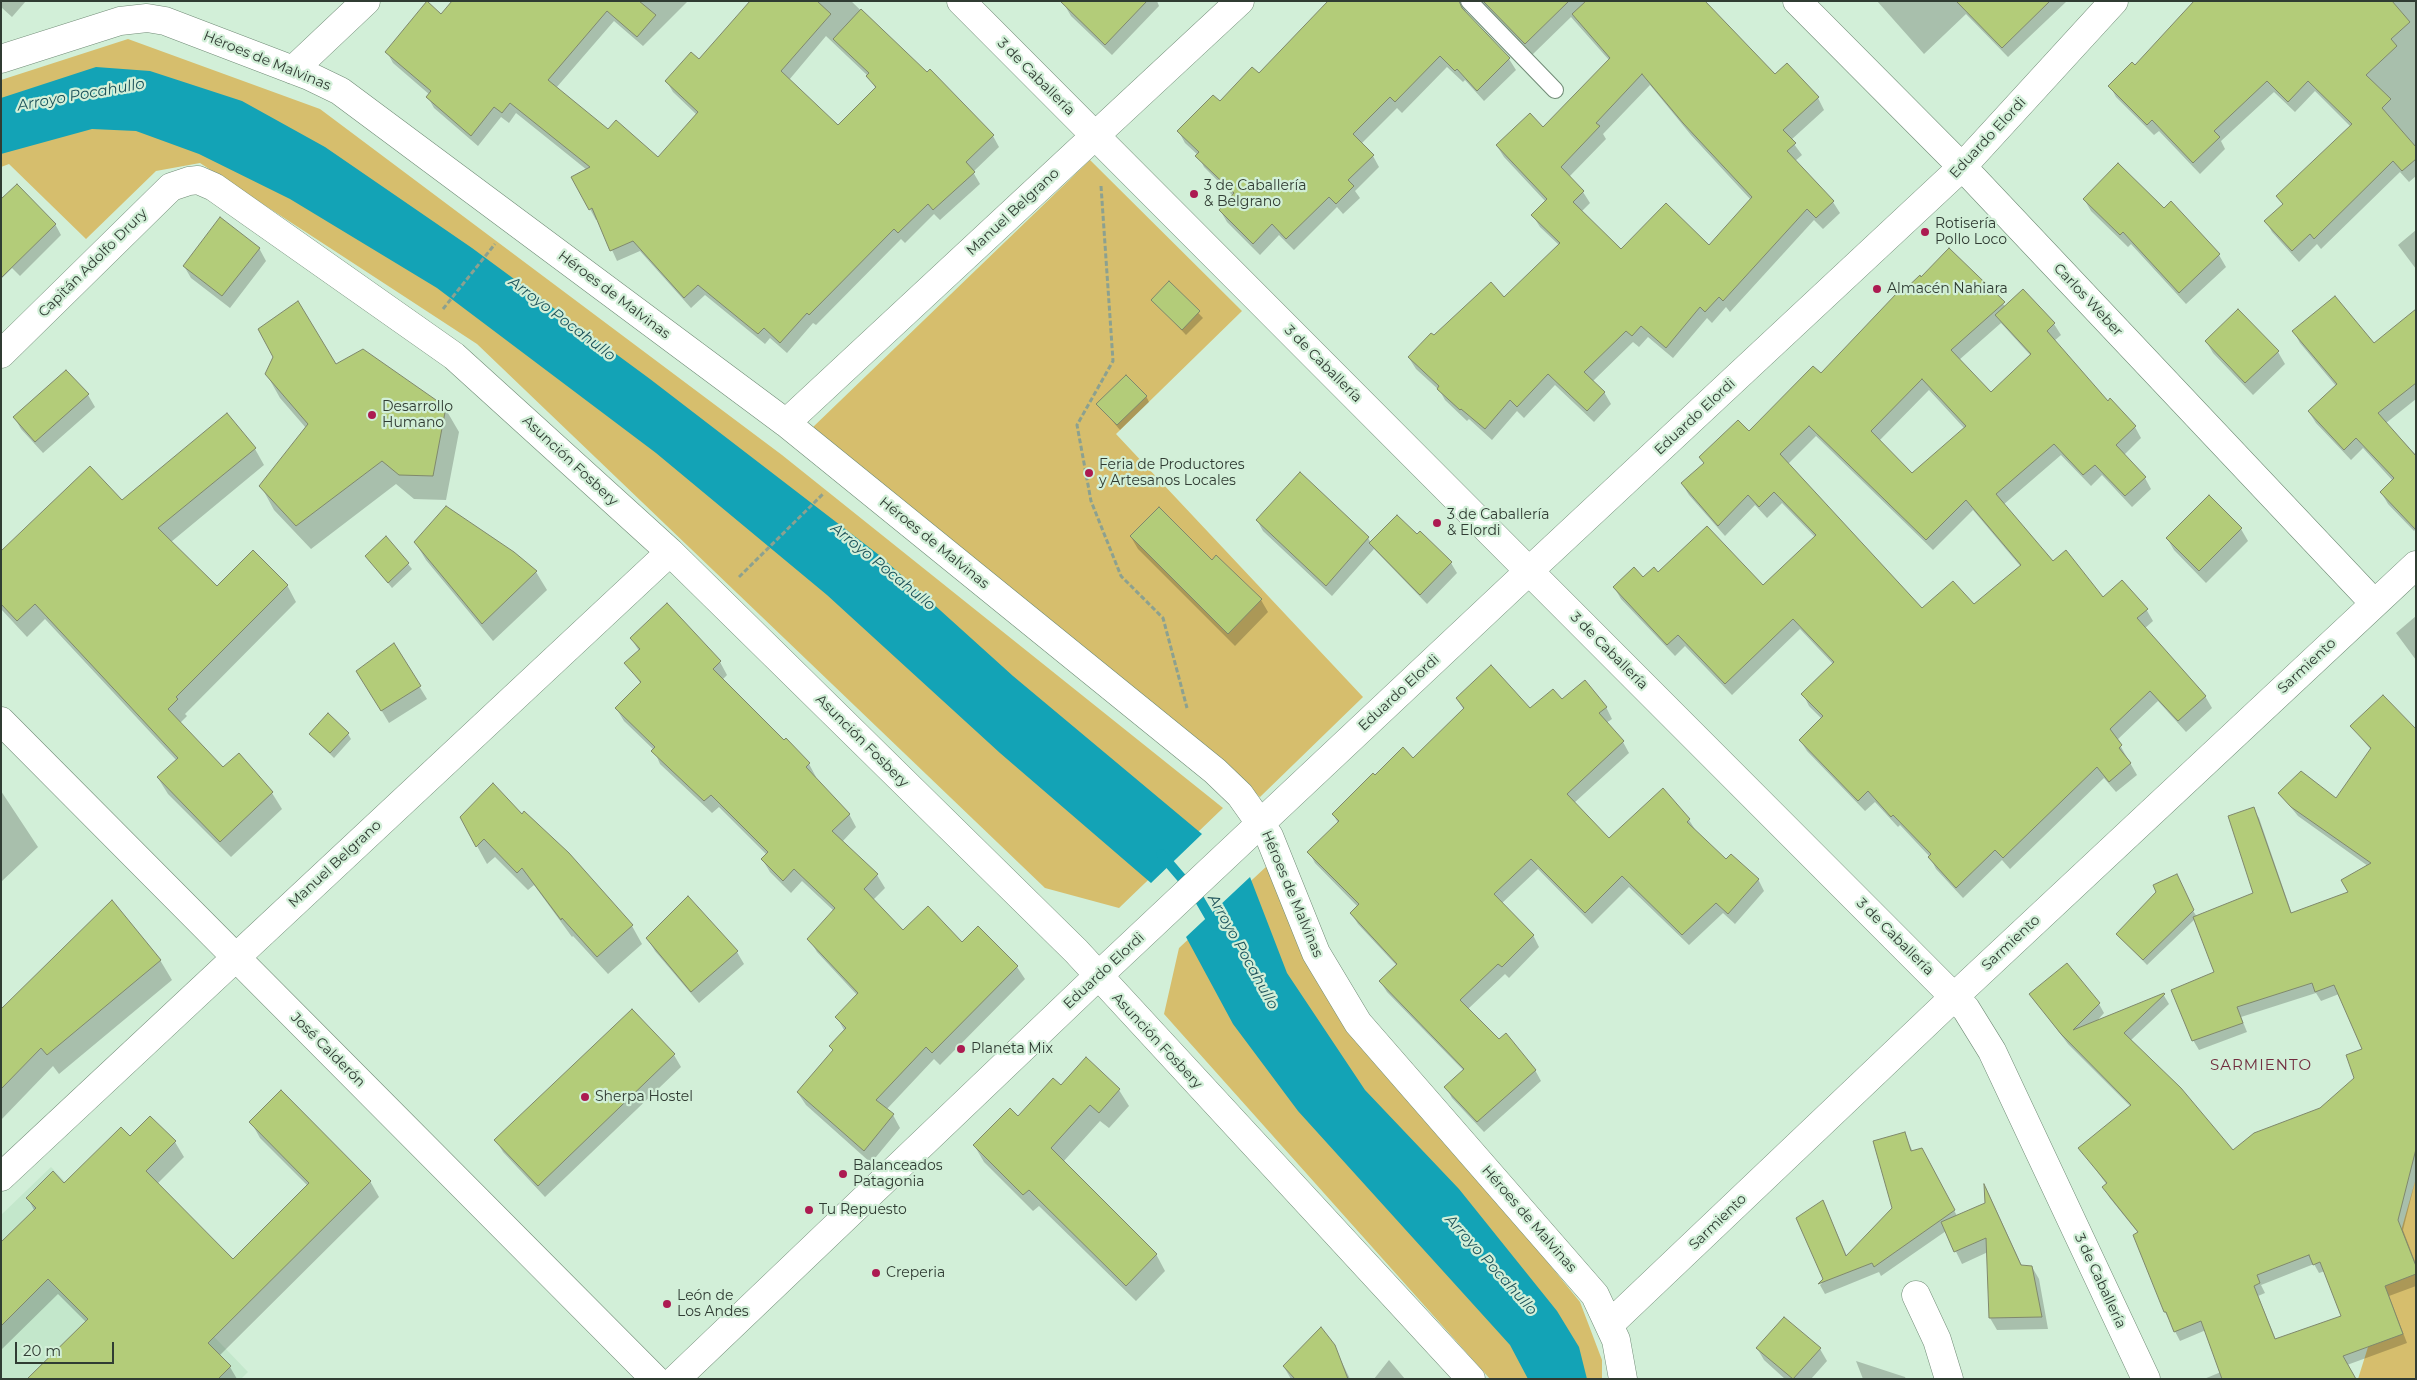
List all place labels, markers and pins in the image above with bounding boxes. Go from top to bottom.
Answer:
place label: 3 de Caballería & Belgrano [1204,178,1306,210]
marker: 3 de Caballería & Belgrano [1188,188,1200,200]
place label: Rotisería Pollo Loco [1935,216,2007,248]
marker: Rotisería Pollo Loco [1919,226,1931,238]
place label: Almacén Nahiara [1887,281,2008,297]
marker: Almacén Nahiara [1871,283,1883,295]
place label: Desarrollo Humano [382,399,453,432]
marker: Desarrollo Humano [366,409,378,421]
place label: Feria de Productores y Artesanos Locales [1099,457,1245,490]
marker: Feria de Productores y Artesanos Locales [1083,467,1095,479]
place label: 3 de Caballería & Elordi [1447,507,1549,540]
marker: 3 de Caballería & Elordi [1431,517,1443,529]
place label: Planeta Mix [971,1041,1053,1057]
marker: Planeta Mix [955,1043,967,1055]
place label: Sherpa Hostel [595,1089,693,1105]
marker: Sherpa Hostel [579,1091,591,1103]
place label: Balanceados Patagonia [853,1158,943,1190]
marker: Balanceados Patagonia [837,1168,849,1180]
place label: Tu Repuesto [819,1202,907,1218]
marker: Tu Repuesto [803,1204,815,1216]
place label: Creperia [886,1265,945,1281]
marker: Creperia [870,1267,882,1279]
place label: León de Los Andes [677,1288,749,1320]
marker: León de Los Andes [661,1298,673,1310]

